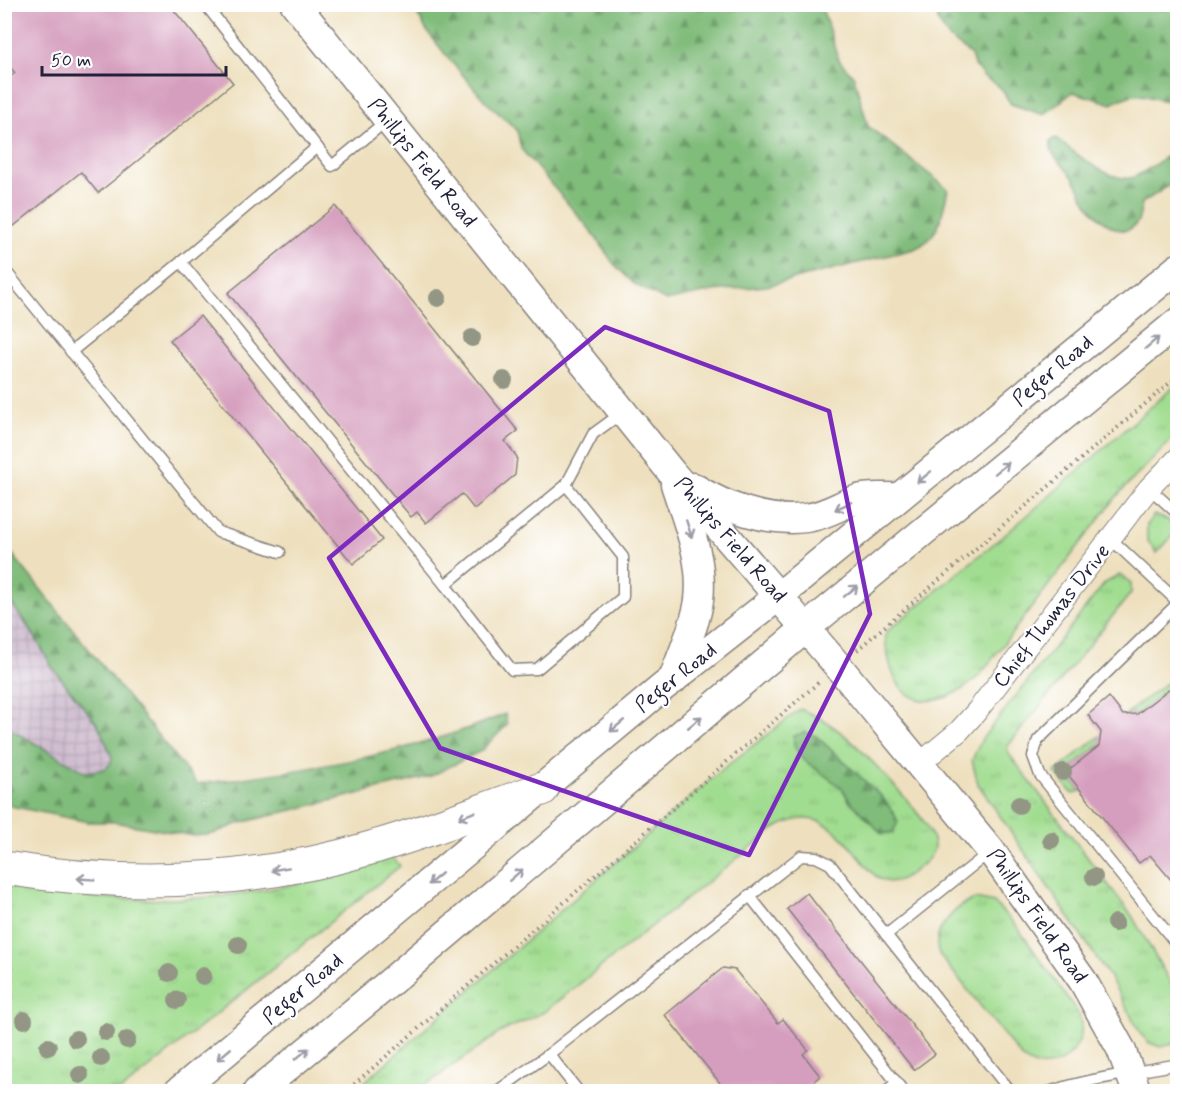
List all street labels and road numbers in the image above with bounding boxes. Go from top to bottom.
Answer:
street label: Phillips Field Road [361,92,483,234]
street label: Peger Road [1007,329,1101,415]
street label: Phillips Field Road [667,471,793,609]
street label: Chief Thomas Drive [987,538,1117,694]
street label: Peger Road [629,636,724,721]
street label: Phillips Field Road [980,843,1094,989]
street label: Peger Road [257,947,351,1033]

